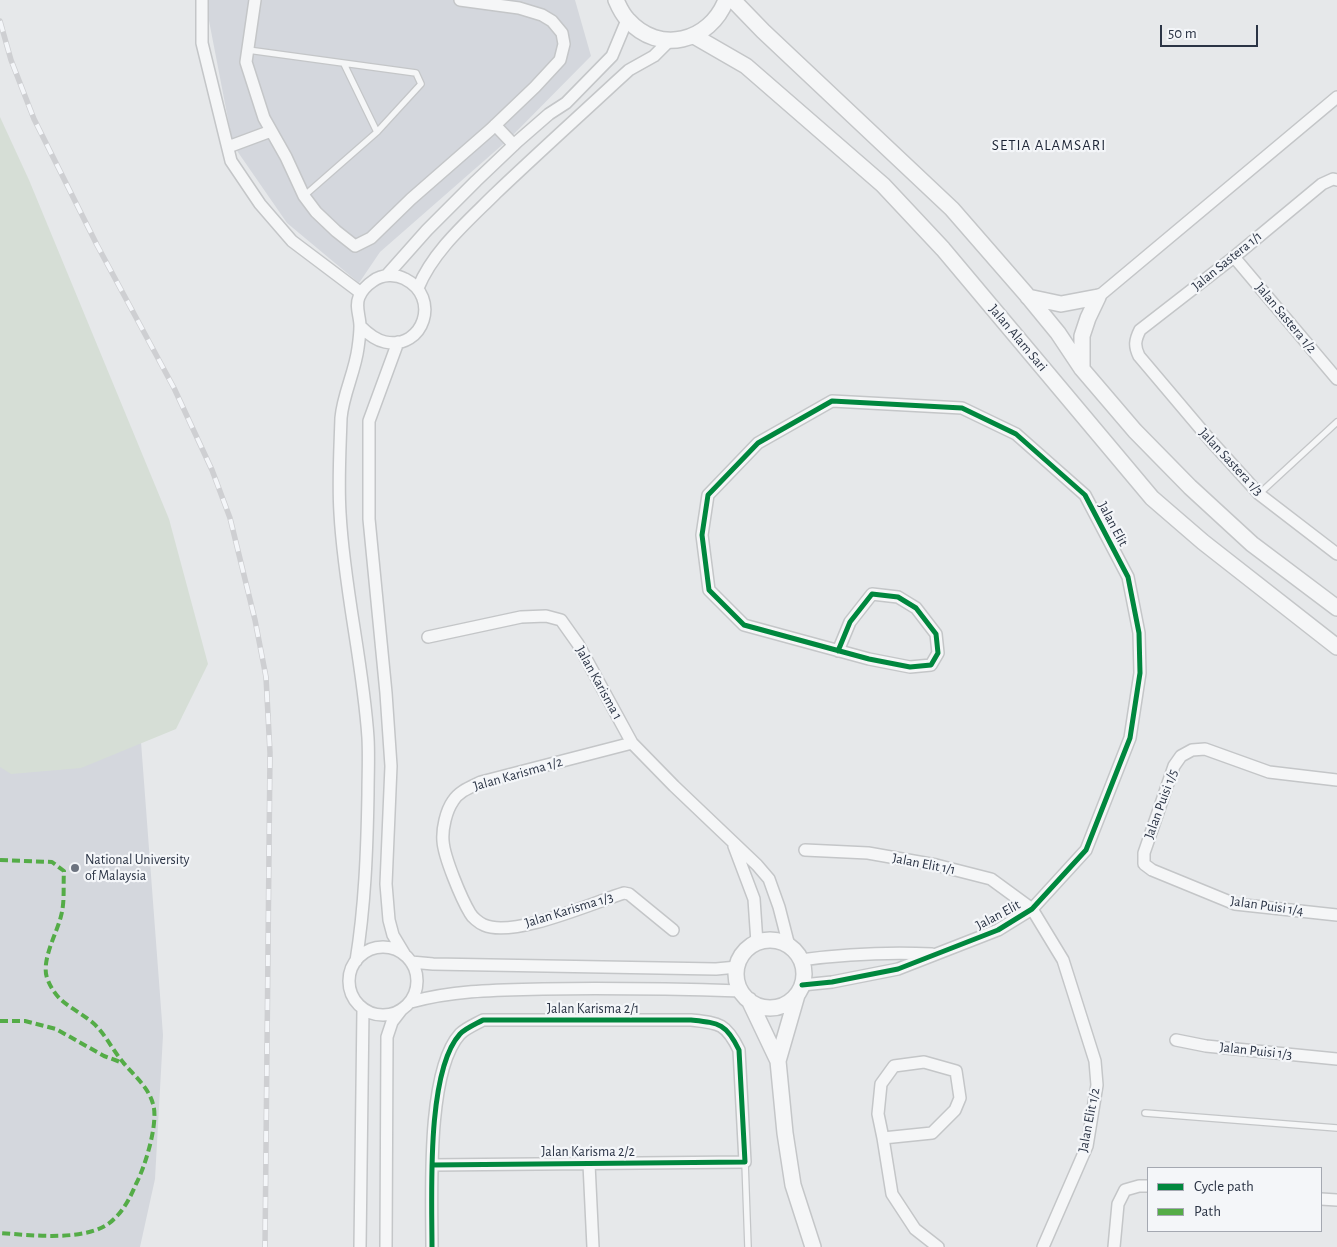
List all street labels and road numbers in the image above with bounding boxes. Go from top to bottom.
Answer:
street label: Jalan Sastera 1/1 [1189,228,1265,294]
street label: Jalan Sastera 1/2 [1252,279,1320,357]
street label: Jalan Alam Sari [985,301,1051,375]
street label: Jalan Sastera 1/3 [1195,425,1267,499]
street label: Jalan Elit [1094,499,1132,549]
street label: Jalan Karisma 1 [572,643,626,723]
street label: Jalan Karisma 1/2 [471,753,565,795]
street label: Jalan Puisi 1/5 [1141,767,1181,841]
street label: Jalan Elit 1/1 [891,850,957,878]
street label: Jalan Karisma 1/3 [523,889,615,931]
street label: Jalan Puisi 1/4 [1229,893,1305,919]
street label: Jalan Elit [973,896,1023,934]
street label: Jalan Karisma 2/1 [547,1001,639,1017]
street label: Jalan Puisi 1/3 [1219,1039,1293,1063]
street label: Jalan Elit 1/2 [1075,1086,1103,1154]
street label: Jalan Karisma 2/2 [541,1144,635,1160]

